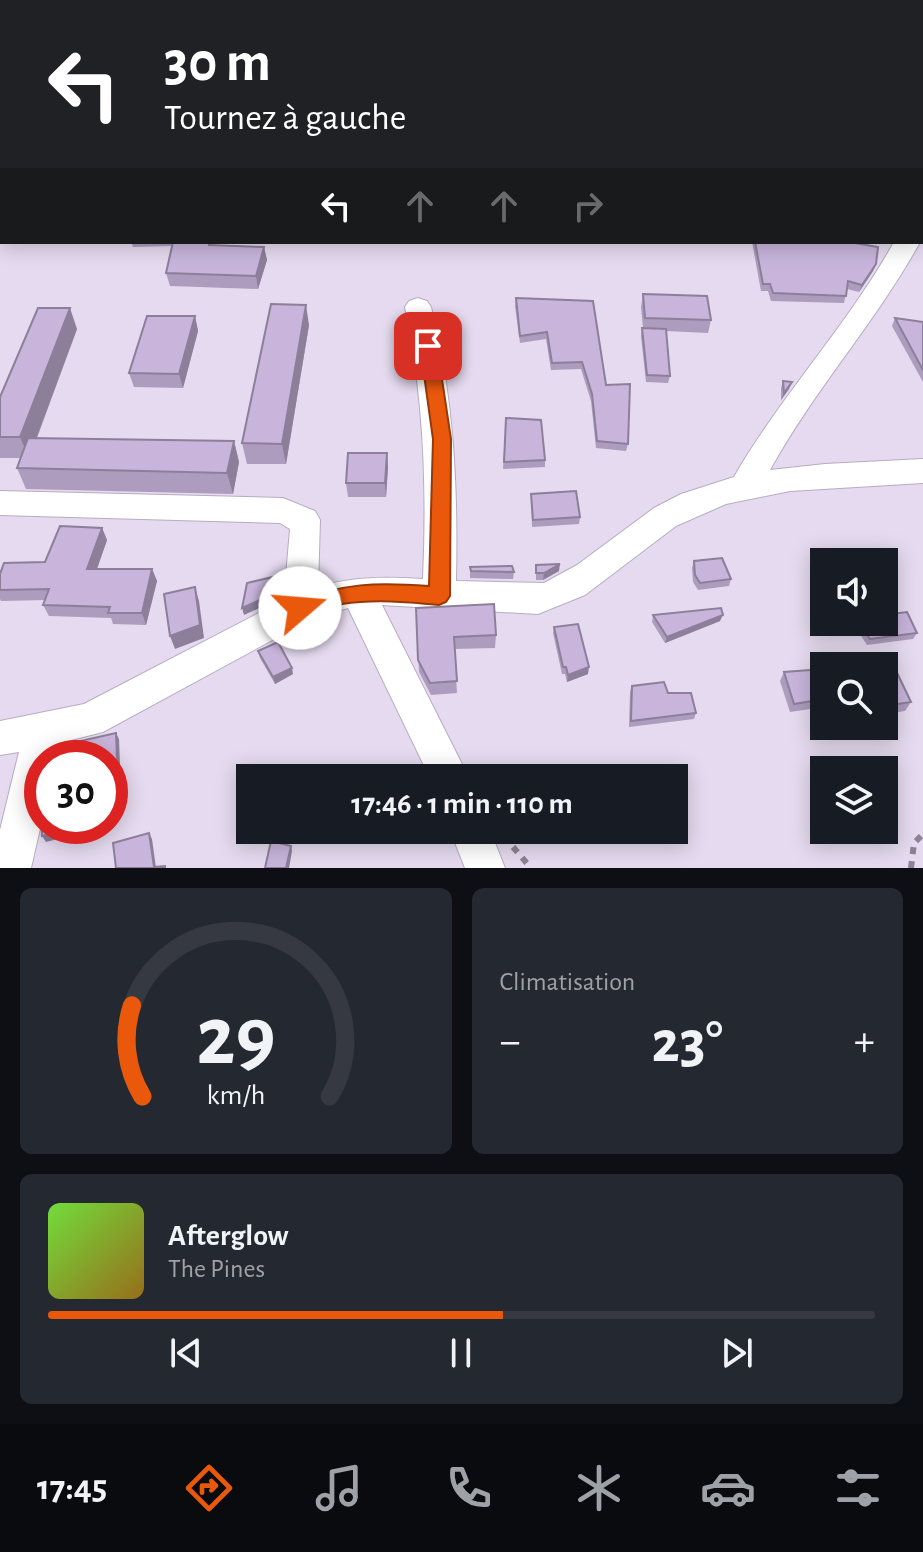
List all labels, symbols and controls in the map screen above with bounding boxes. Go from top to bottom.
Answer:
icon: left [32,32,136,136]
text: 30 m [164,35,271,91]
text: Tournez à gauche [164,100,406,136]
icon: left [314,184,358,228]
icon: ahead [398,184,442,228]
icon: ahead [482,184,526,228]
icon: right [566,184,610,228]
pin [394,312,462,380]
icon: arrive [406,324,450,368]
map controls [810,548,898,844]
button: sound [810,548,898,636]
position arrow [258,566,342,650]
button: search [810,652,898,740]
speed limit sign: 30 [24,740,128,844]
button: layers [810,756,898,844]
text: 17:46 · 1 min · 110 m [351,789,573,819]
text: Climatisation [500,969,635,995]
text: 29 [196,996,275,1080]
text: 23° [651,1013,723,1073]
text: − [500,1020,521,1064]
text: + [854,1020,875,1064]
text: km/h [206,1081,265,1110]
text: Afterglow [168,1221,289,1251]
text: The Pines [168,1256,265,1282]
icon: previous [164,1331,208,1375]
icon: pause [439,1331,483,1375]
icon: next [715,1331,759,1375]
icon: directions [181,1460,237,1516]
icon: music [311,1460,367,1516]
icon: phone [441,1460,497,1516]
icon: climate [571,1460,627,1516]
icon: car [700,1460,756,1516]
icon: filters [830,1460,886,1516]
text: 17:45 [37,1470,107,1506]

